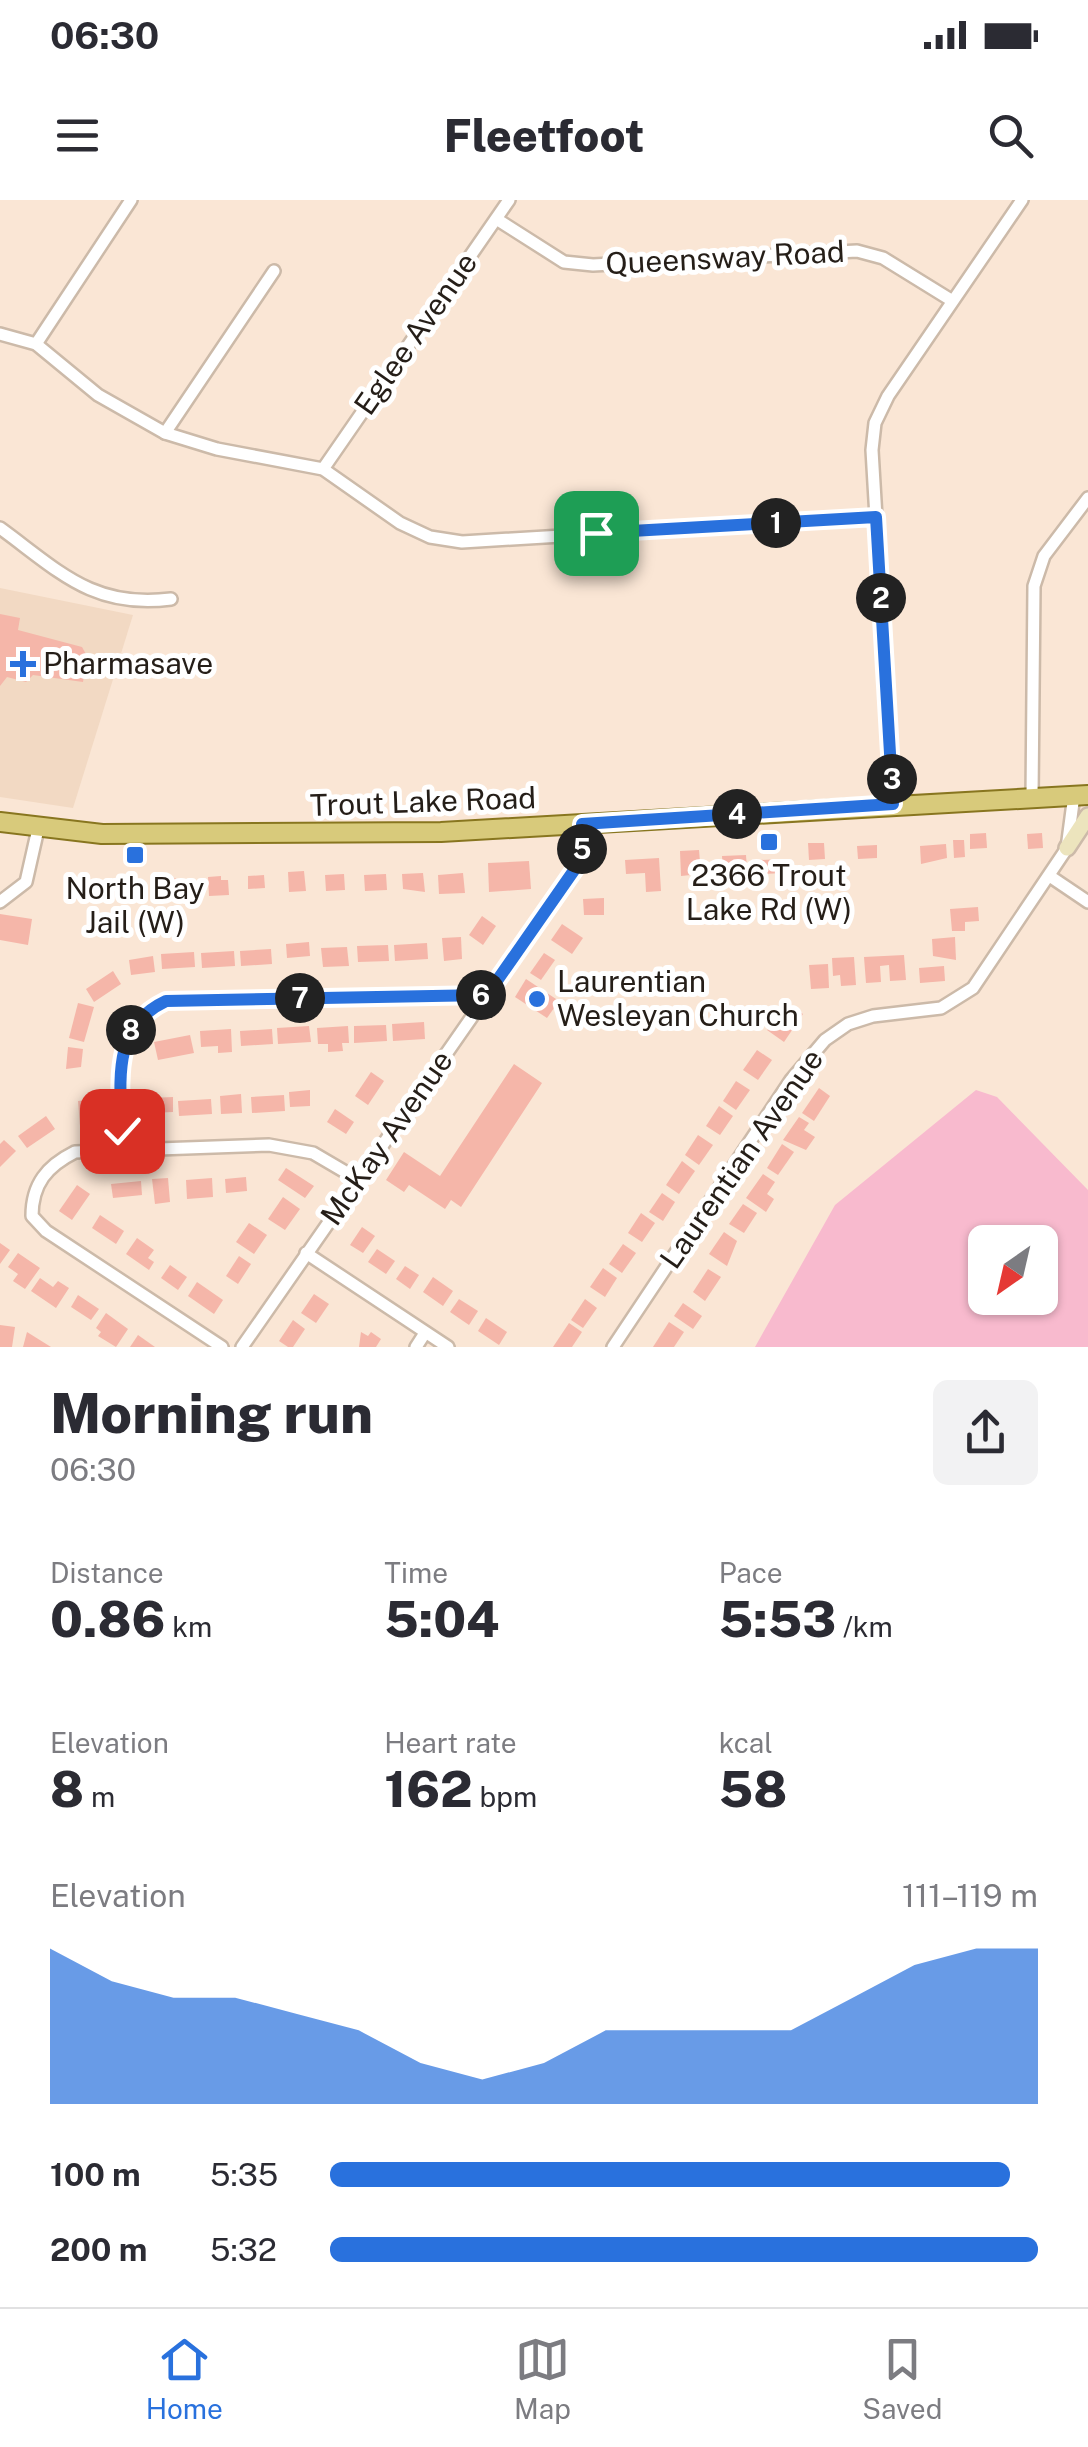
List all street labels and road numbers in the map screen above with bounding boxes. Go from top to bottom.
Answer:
street label: Queensway Road [604,233,845,281]
street label: Eglee Avenue [346,246,484,421]
street label: Trout Lake Road [309,779,537,823]
street label: Laurentian Avenue [652,1042,830,1275]
street label: McKay Avenue [313,1043,460,1232]

